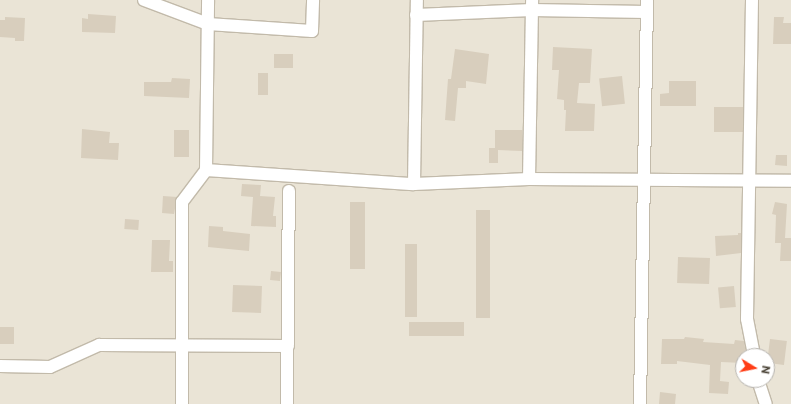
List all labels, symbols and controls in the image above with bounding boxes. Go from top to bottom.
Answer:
north arrow [735,348,775,388]
text: N [759,365,773,375]

